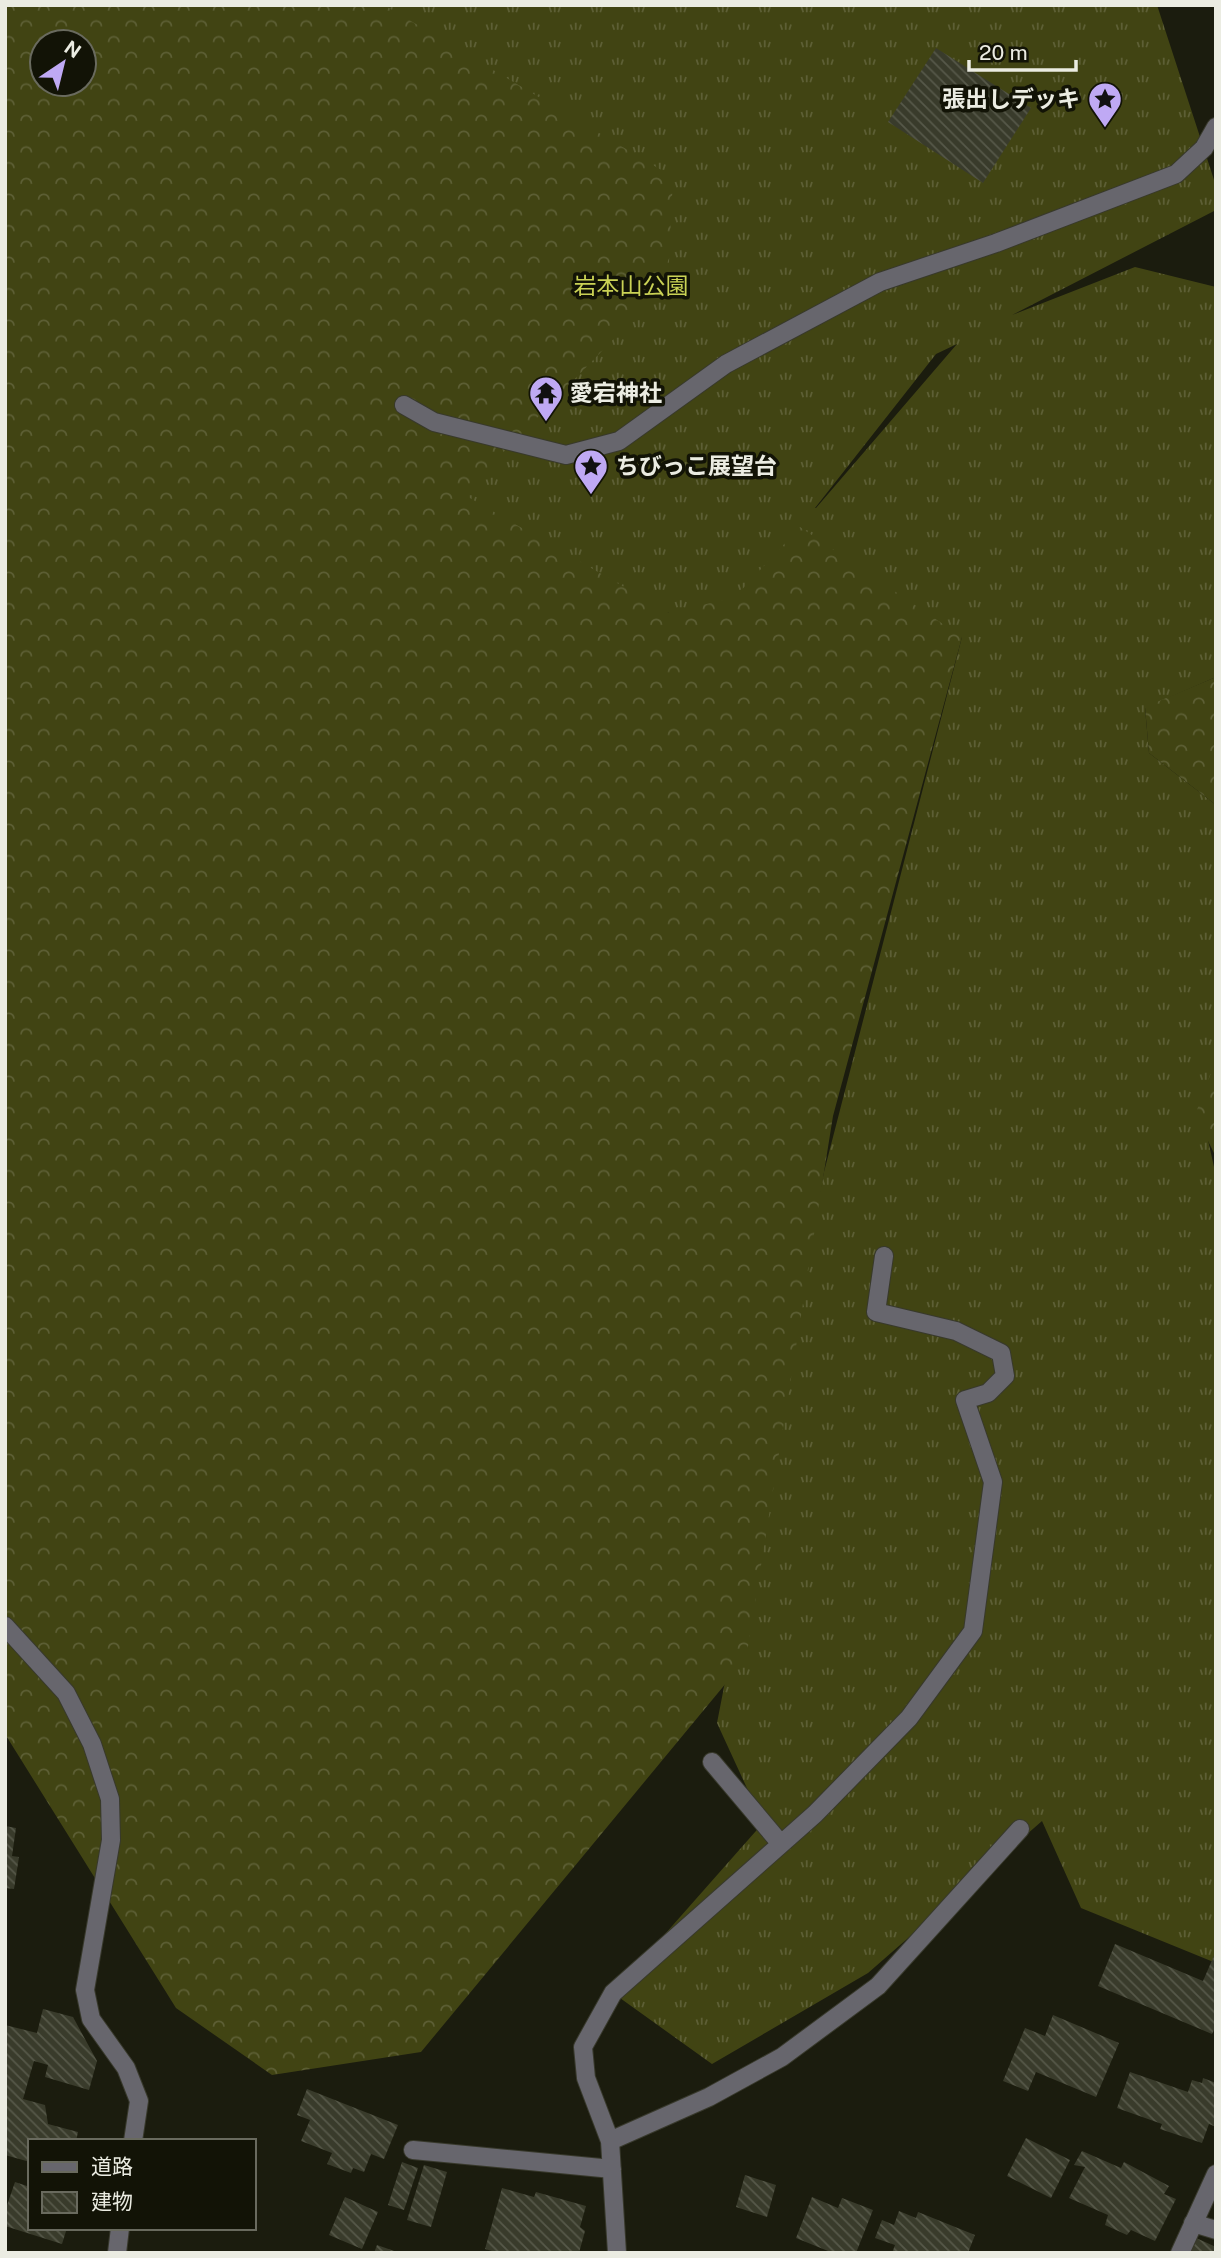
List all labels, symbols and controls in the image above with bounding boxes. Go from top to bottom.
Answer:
north arrow [28,28,98,98]
scale bar [969,28,1076,72]
text: N [60,36,85,62]
text: 20 m [979,40,1028,65]
place icon: 張出しデッキ [1086,80,1124,129]
place label: 張出しデッキ [942,85,1080,112]
park label: 岩本山公園 [574,272,689,299]
temple icon: 愛宕神社 [527,374,565,423]
place label: 愛宕神社 [570,379,662,406]
place icon: ちびっこ展望台 [572,447,610,496]
place label: ちびっこ展望台 [616,452,777,479]
legend [28,2139,256,2230]
text: 道路 [91,2154,133,2179]
text: 建物 [91,2189,133,2214]

